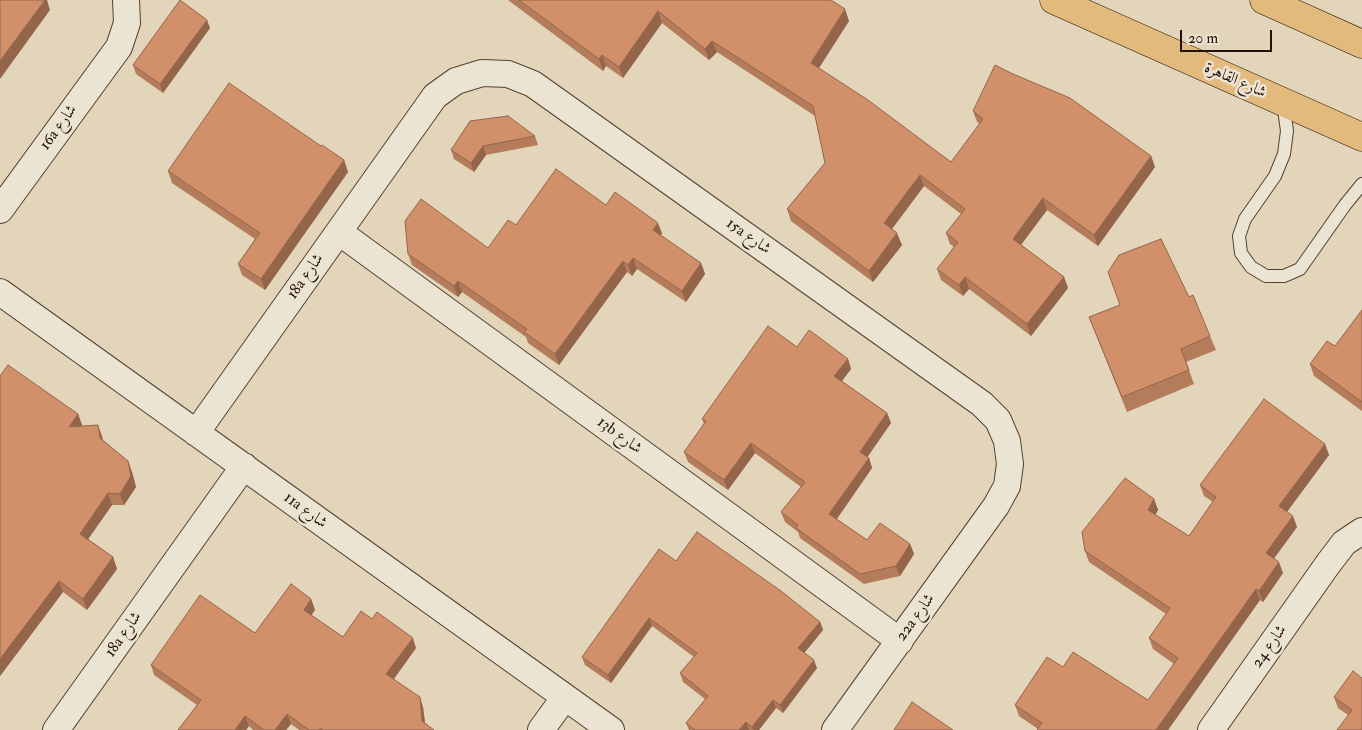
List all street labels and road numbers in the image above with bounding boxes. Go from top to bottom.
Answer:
street label: شارع القاهرة [1201,59,1269,103]
street label: 16a شارع [36,102,82,154]
street label: 15a شارع [722,215,774,259]
street label: 18a شارع [284,251,328,303]
street label: 13b شارع [593,413,645,459]
street label: 11a شارع [279,489,331,533]
street label: 22a شارع [892,591,940,645]
street label: 18a شارع [102,609,146,661]
street label: شارع 24 [1248,622,1292,672]

